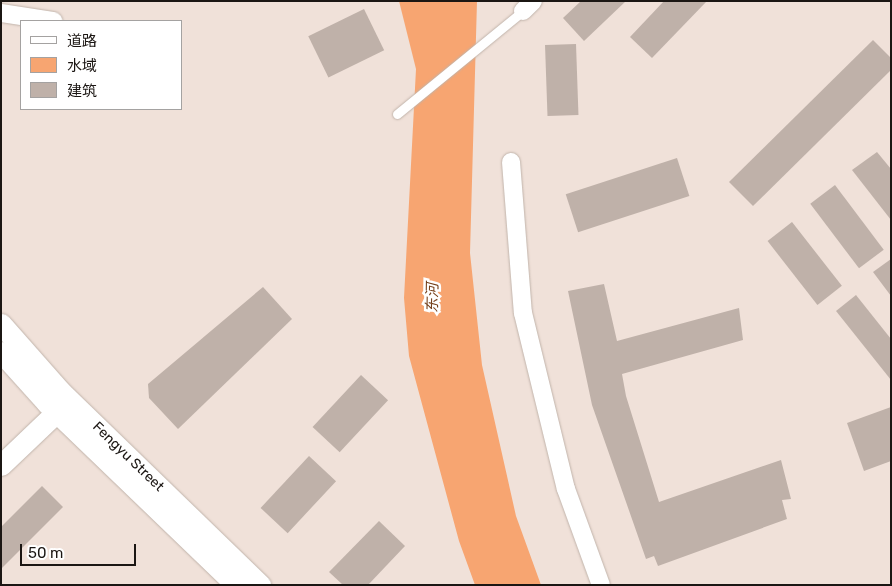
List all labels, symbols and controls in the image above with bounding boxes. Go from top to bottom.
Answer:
legend [20,20,182,110]
text: 道路 [67,32,97,50]
text: 水域 [67,57,97,75]
text: 建筑 [67,82,97,100]
water label: 东河 [424,283,442,313]
street label: Fengyu Street [89,419,167,495]
scale bar [22,534,139,566]
text: 50 m [28,544,63,562]

